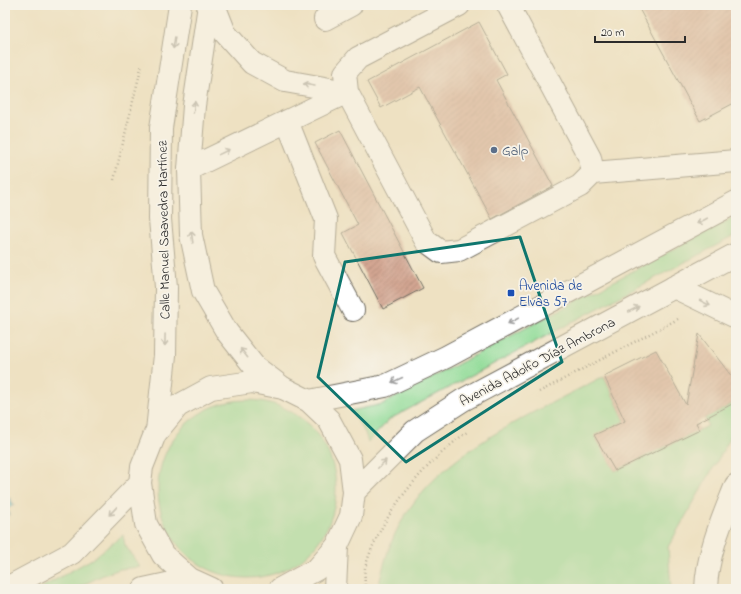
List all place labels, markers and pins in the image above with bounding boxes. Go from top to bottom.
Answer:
place label: Galp [502,141,529,162]
marker: Galp [489,145,499,155]
place label: Avenida de Elvas 57 [519,276,583,313]
marker: Avenida de Elvas 57 [506,288,516,298]

